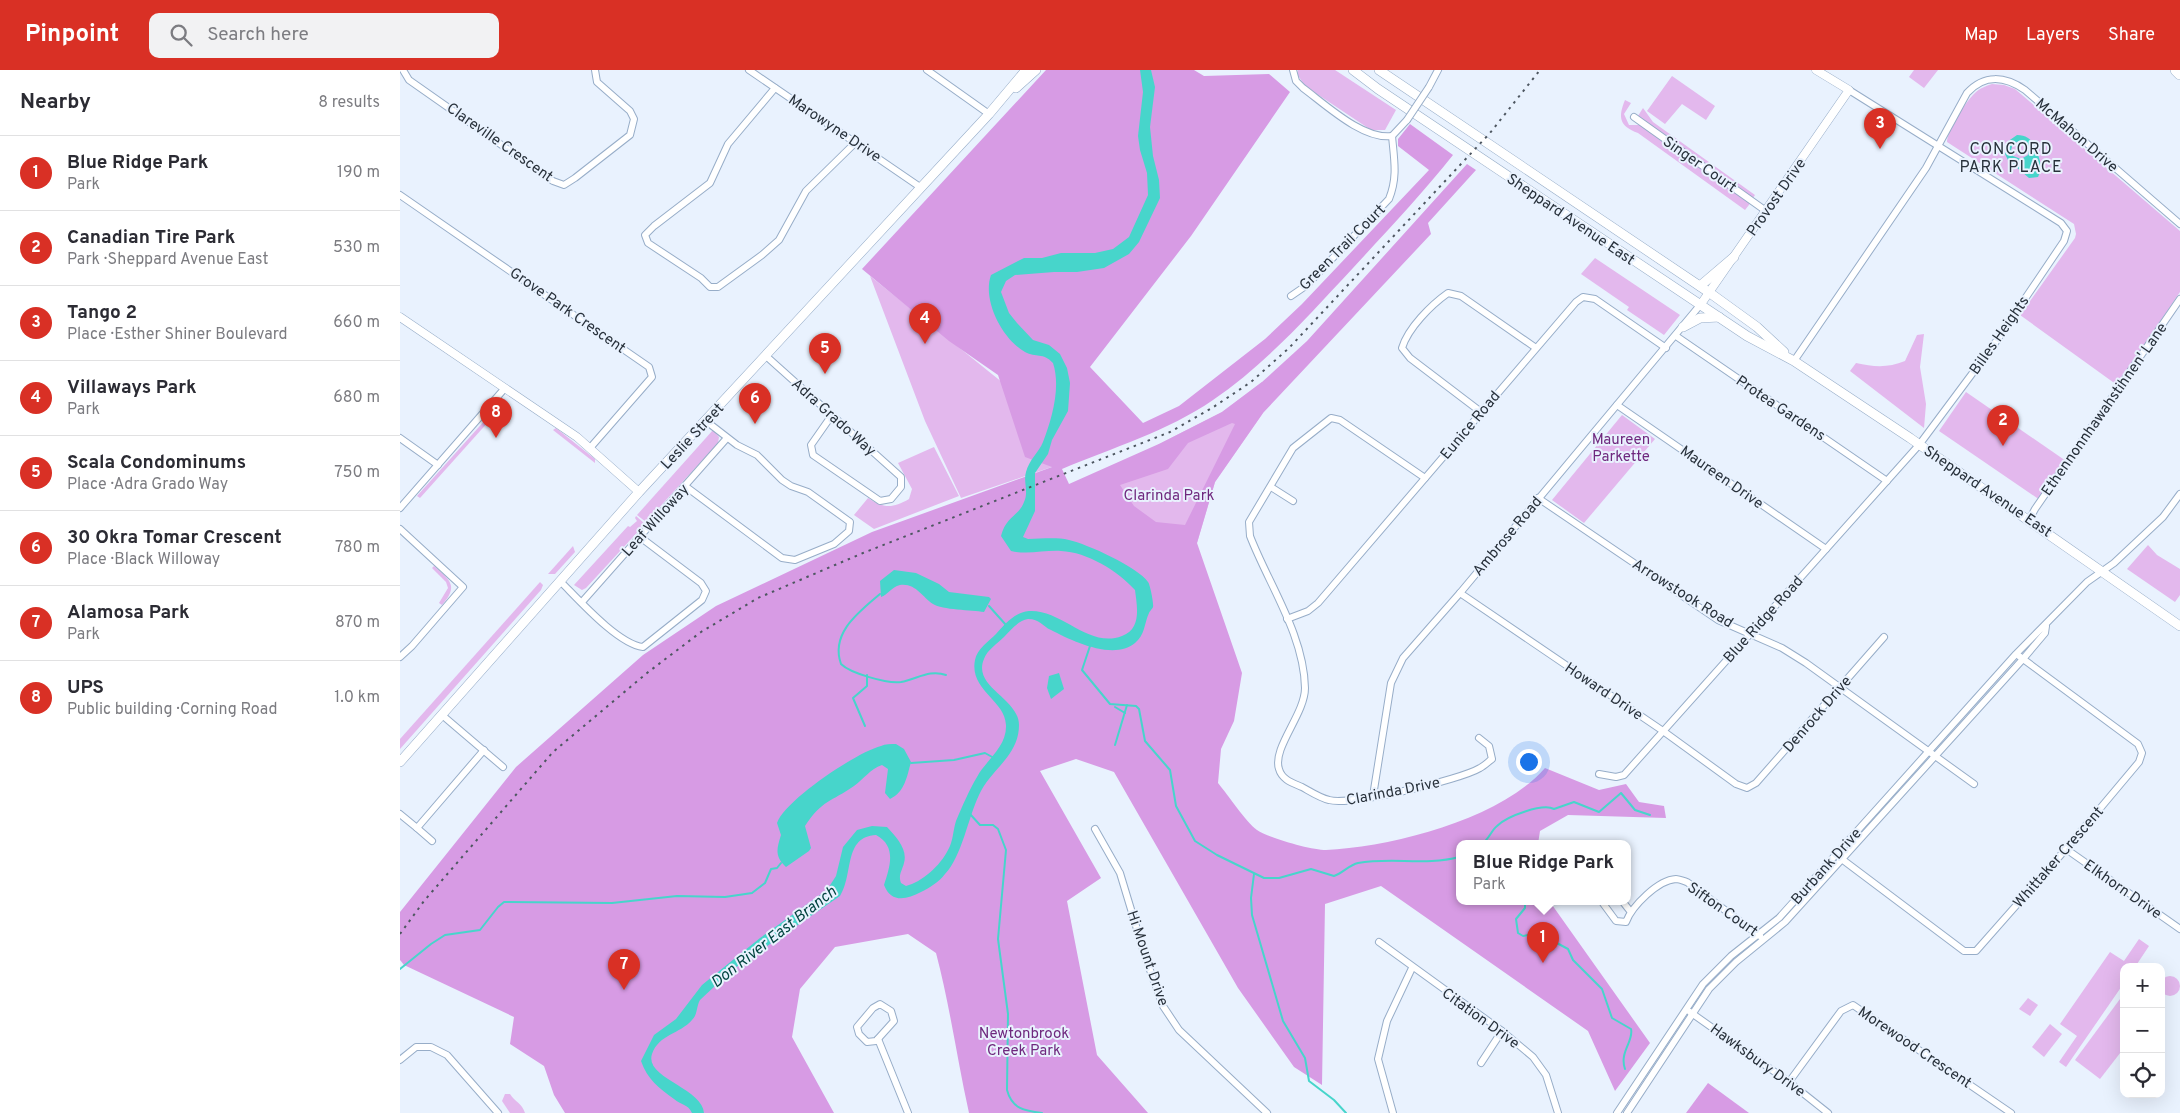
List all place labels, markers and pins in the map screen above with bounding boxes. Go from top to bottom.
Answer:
pin: 3 [1864,108,1896,149]
pin: 4 [909,303,941,344]
pin: 5 [809,333,841,374]
pin: 6 [739,383,771,424]
pin: 8 [480,397,512,438]
pin: 2 [1987,405,2019,446]
pin: 1 [1527,922,1559,963]
pin: 7 [608,949,640,990]

